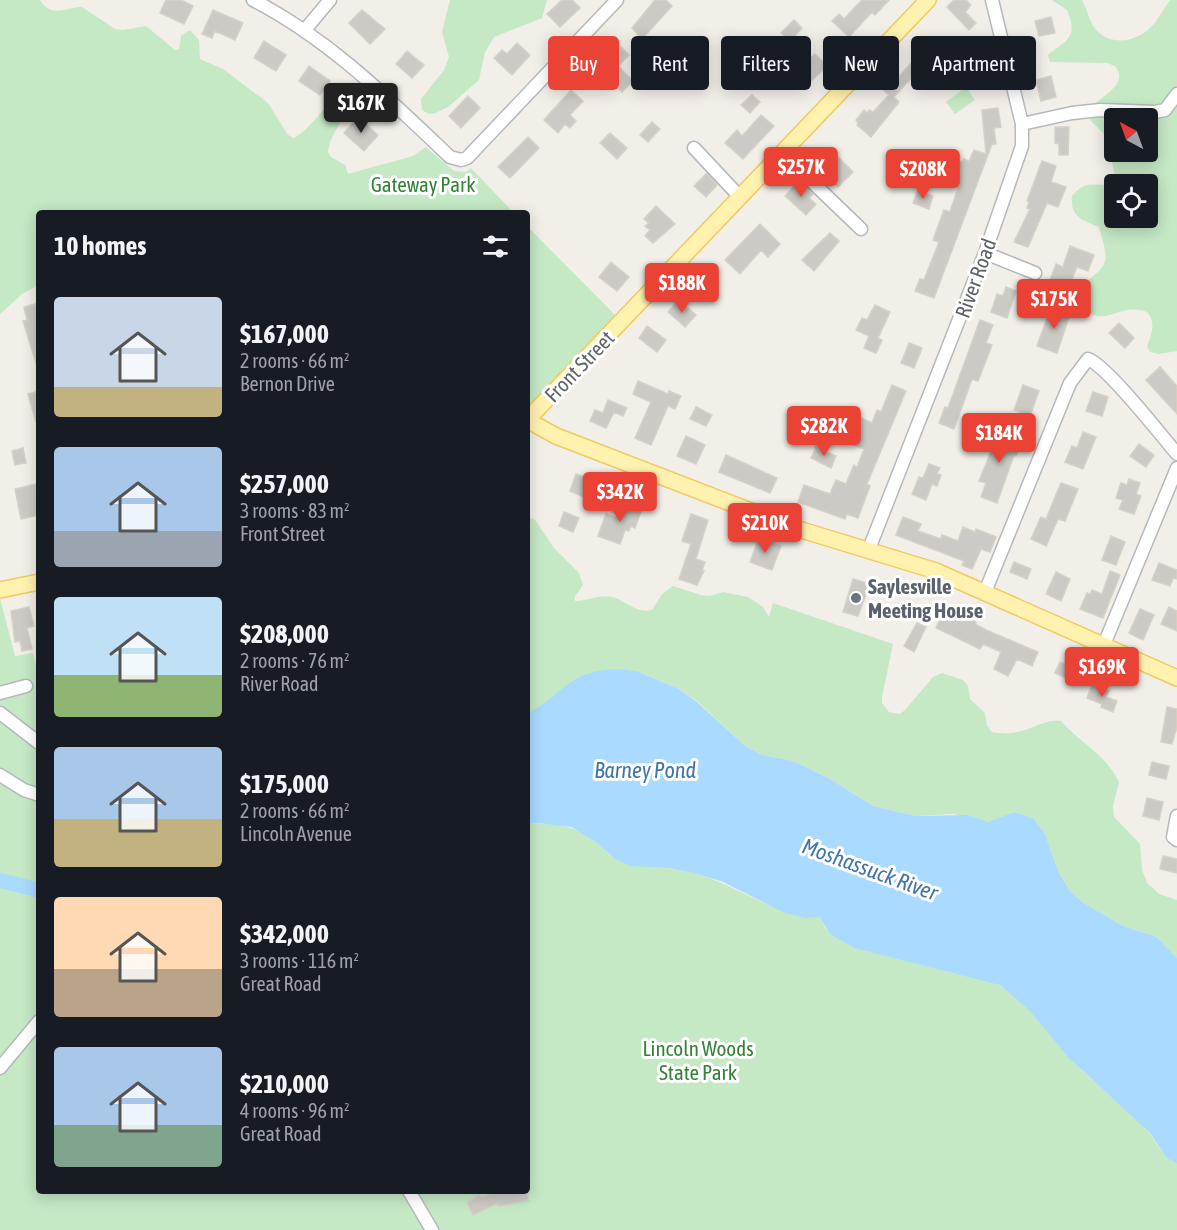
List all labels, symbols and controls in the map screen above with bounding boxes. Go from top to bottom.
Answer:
chip: Buy [548,36,619,90]
chip: Rent [631,36,709,90]
chip: Filters [721,36,811,90]
chip: New [823,36,899,90]
chip: Apartment [911,36,1036,90]
pin: $167K [319,83,403,134]
text: $167K [338,91,384,114]
north arrow [1104,108,1158,162]
map controls [1104,108,1158,228]
pin: $257K [759,147,843,198]
pin: $208K [881,149,965,200]
text: $257K [778,155,824,178]
text: $208K [900,157,946,180]
park label: Gateway Park [371,172,475,196]
button: locate [1104,174,1158,228]
icon: filters [479,230,512,263]
text: 10 homes [54,231,147,261]
street label: River Road [950,235,1000,321]
pin: $188K [640,263,724,314]
text: $188K [659,271,705,294]
pin: $175K [1012,279,1096,330]
text: $175K [1031,287,1077,310]
text: $167,000 [240,319,329,349]
icon: home [102,321,174,393]
street label: Front Street [539,326,619,406]
text: 2 rooms · 66 m² [240,349,350,372]
text: Bernon Drive [240,372,335,395]
pin: $282K [782,406,866,457]
pin: $184K [957,413,1041,464]
text: $282K [801,414,847,437]
text: $184K [976,421,1022,444]
text: $257,000 [240,469,329,499]
icon: home [102,471,174,543]
pin: $342K [578,472,662,523]
text: $342K [597,480,643,503]
text: 3 rooms · 83 m² [240,499,350,522]
pin: $210K [723,503,807,554]
text: $210K [742,511,788,534]
text: Front Street [240,522,325,545]
place label: Saylesville Meeting House [868,574,983,622]
marker: Saylesville Meeting House [849,591,863,605]
text: $208,000 [240,619,329,649]
icon: home [102,621,174,693]
pin: $169K [1060,647,1144,698]
text: 2 rooms · 76 m² [240,649,350,672]
text: $169K [1079,655,1125,678]
text: River Road [240,672,319,695]
water label: Barney Pond [594,757,696,783]
text: $175,000 [240,769,329,799]
icon: home [102,771,174,843]
text: 2 rooms · 66 m² [240,799,350,822]
text: Lincoln Avenue [240,822,352,845]
water label: Moshassuck River [799,832,943,906]
text: $342,000 [240,919,329,949]
icon: home [102,921,174,993]
text: 3 rooms · 116 m² [240,949,359,972]
text: Great Road [240,972,322,995]
park label: Lincoln Woods State Park [642,1036,754,1084]
text: $210,000 [240,1069,329,1099]
icon: home [102,1071,174,1143]
text: 4 rooms · 96 m² [240,1099,350,1122]
text: Great Road [240,1122,322,1145]

